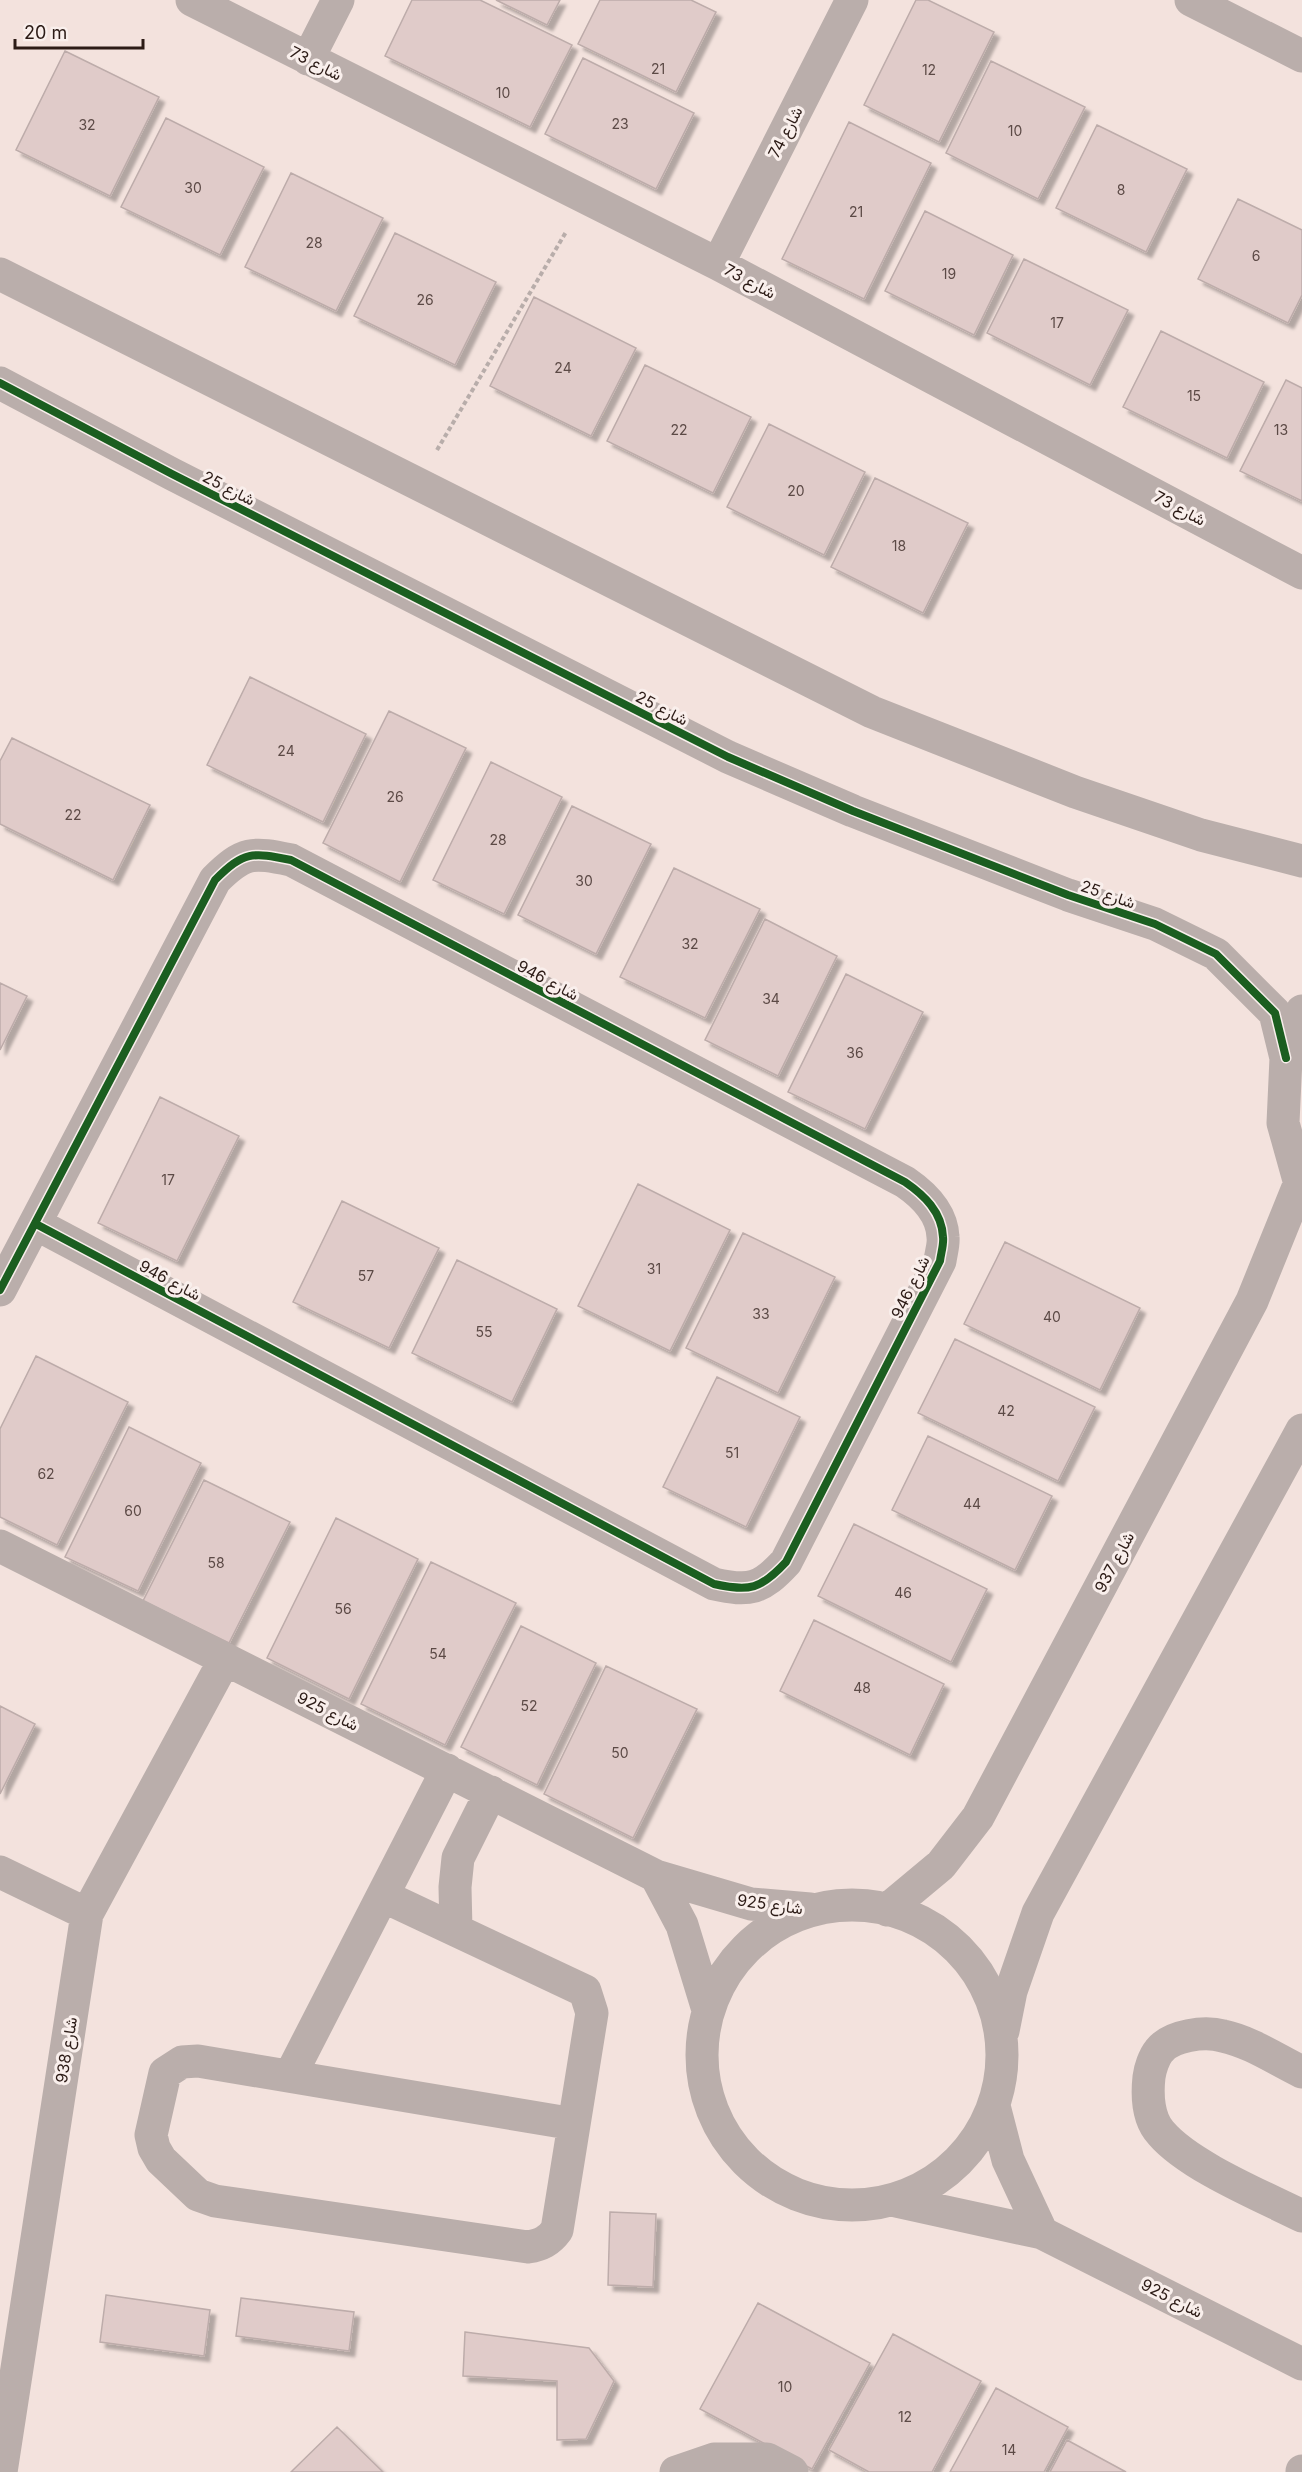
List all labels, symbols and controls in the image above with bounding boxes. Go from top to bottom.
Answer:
scale bar [15,12,142,50]
text: 20 m [24,22,67,43]
street label: شارع 73 [286,42,345,86]
house number: 21 [651,60,665,77]
house number: 12 [922,61,936,78]
house number: 10 [496,84,510,101]
street label: شارع 74 [764,103,808,162]
house number: 23 [611,115,629,132]
house number: 32 [78,116,96,133]
house number: 10 [1008,122,1022,139]
house number: 30 [184,179,202,196]
house number: 8 [1117,181,1125,198]
house number: 21 [849,203,863,220]
house number: 28 [305,234,323,251]
house number: 6 [1252,247,1260,264]
street label: شارع 73 [720,259,779,305]
house number: 19 [942,265,956,282]
house number: 26 [416,291,434,308]
house number: 17 [1050,314,1064,331]
house number: 24 [554,359,572,376]
house number: 15 [1187,387,1201,404]
house number: 22 [670,421,688,438]
house number: 13 [1274,421,1288,438]
street label: شارع 25 [199,466,259,511]
house number: 20 [787,482,805,499]
street label: شارع 73 [1150,486,1209,532]
house number: 18 [892,537,906,554]
street label: شارع 25 [632,686,692,731]
house number: 24 [277,742,295,759]
house number: 26 [386,788,404,805]
house number: 22 [64,806,82,823]
house number: 28 [489,831,507,848]
house number: 30 [575,872,593,889]
street label: شارع 25 [1078,875,1138,914]
house number: 32 [681,935,699,952]
street label: شارع 946 [513,955,582,1006]
house number: 34 [762,990,780,1007]
house number: 36 [846,1044,864,1061]
house number: 17 [161,1171,175,1188]
street label: شارع 946 [886,1253,935,1322]
street label: شارع 946 [135,1255,204,1306]
house number: 31 [647,1260,661,1277]
house number: 57 [358,1267,374,1284]
house number: 33 [752,1305,770,1322]
house number: 40 [1043,1308,1061,1325]
house number: 55 [475,1323,493,1340]
house number: 42 [997,1402,1015,1419]
house number: 51 [725,1444,739,1461]
house number: 62 [37,1465,55,1482]
house number: 44 [963,1495,981,1512]
house number: 60 [124,1502,142,1519]
street label: شارع 937 [1090,1528,1140,1597]
house number: 58 [207,1554,225,1571]
house number: 46 [894,1584,912,1601]
house number: 56 [334,1600,352,1617]
house number: 54 [429,1645,447,1662]
house number: 48 [853,1679,871,1696]
street label: شارع 925 [293,1687,362,1737]
house number: 52 [520,1697,538,1714]
house number: 50 [611,1744,629,1761]
street label: شارع 925 [736,1889,804,1920]
street label: شارع 938 [51,2016,83,2085]
street label: شارع 925 [1137,2274,1206,2324]
house number: 10 [778,2378,792,2395]
house number: 12 [898,2408,912,2425]
house number: 14 [1002,2441,1016,2458]

